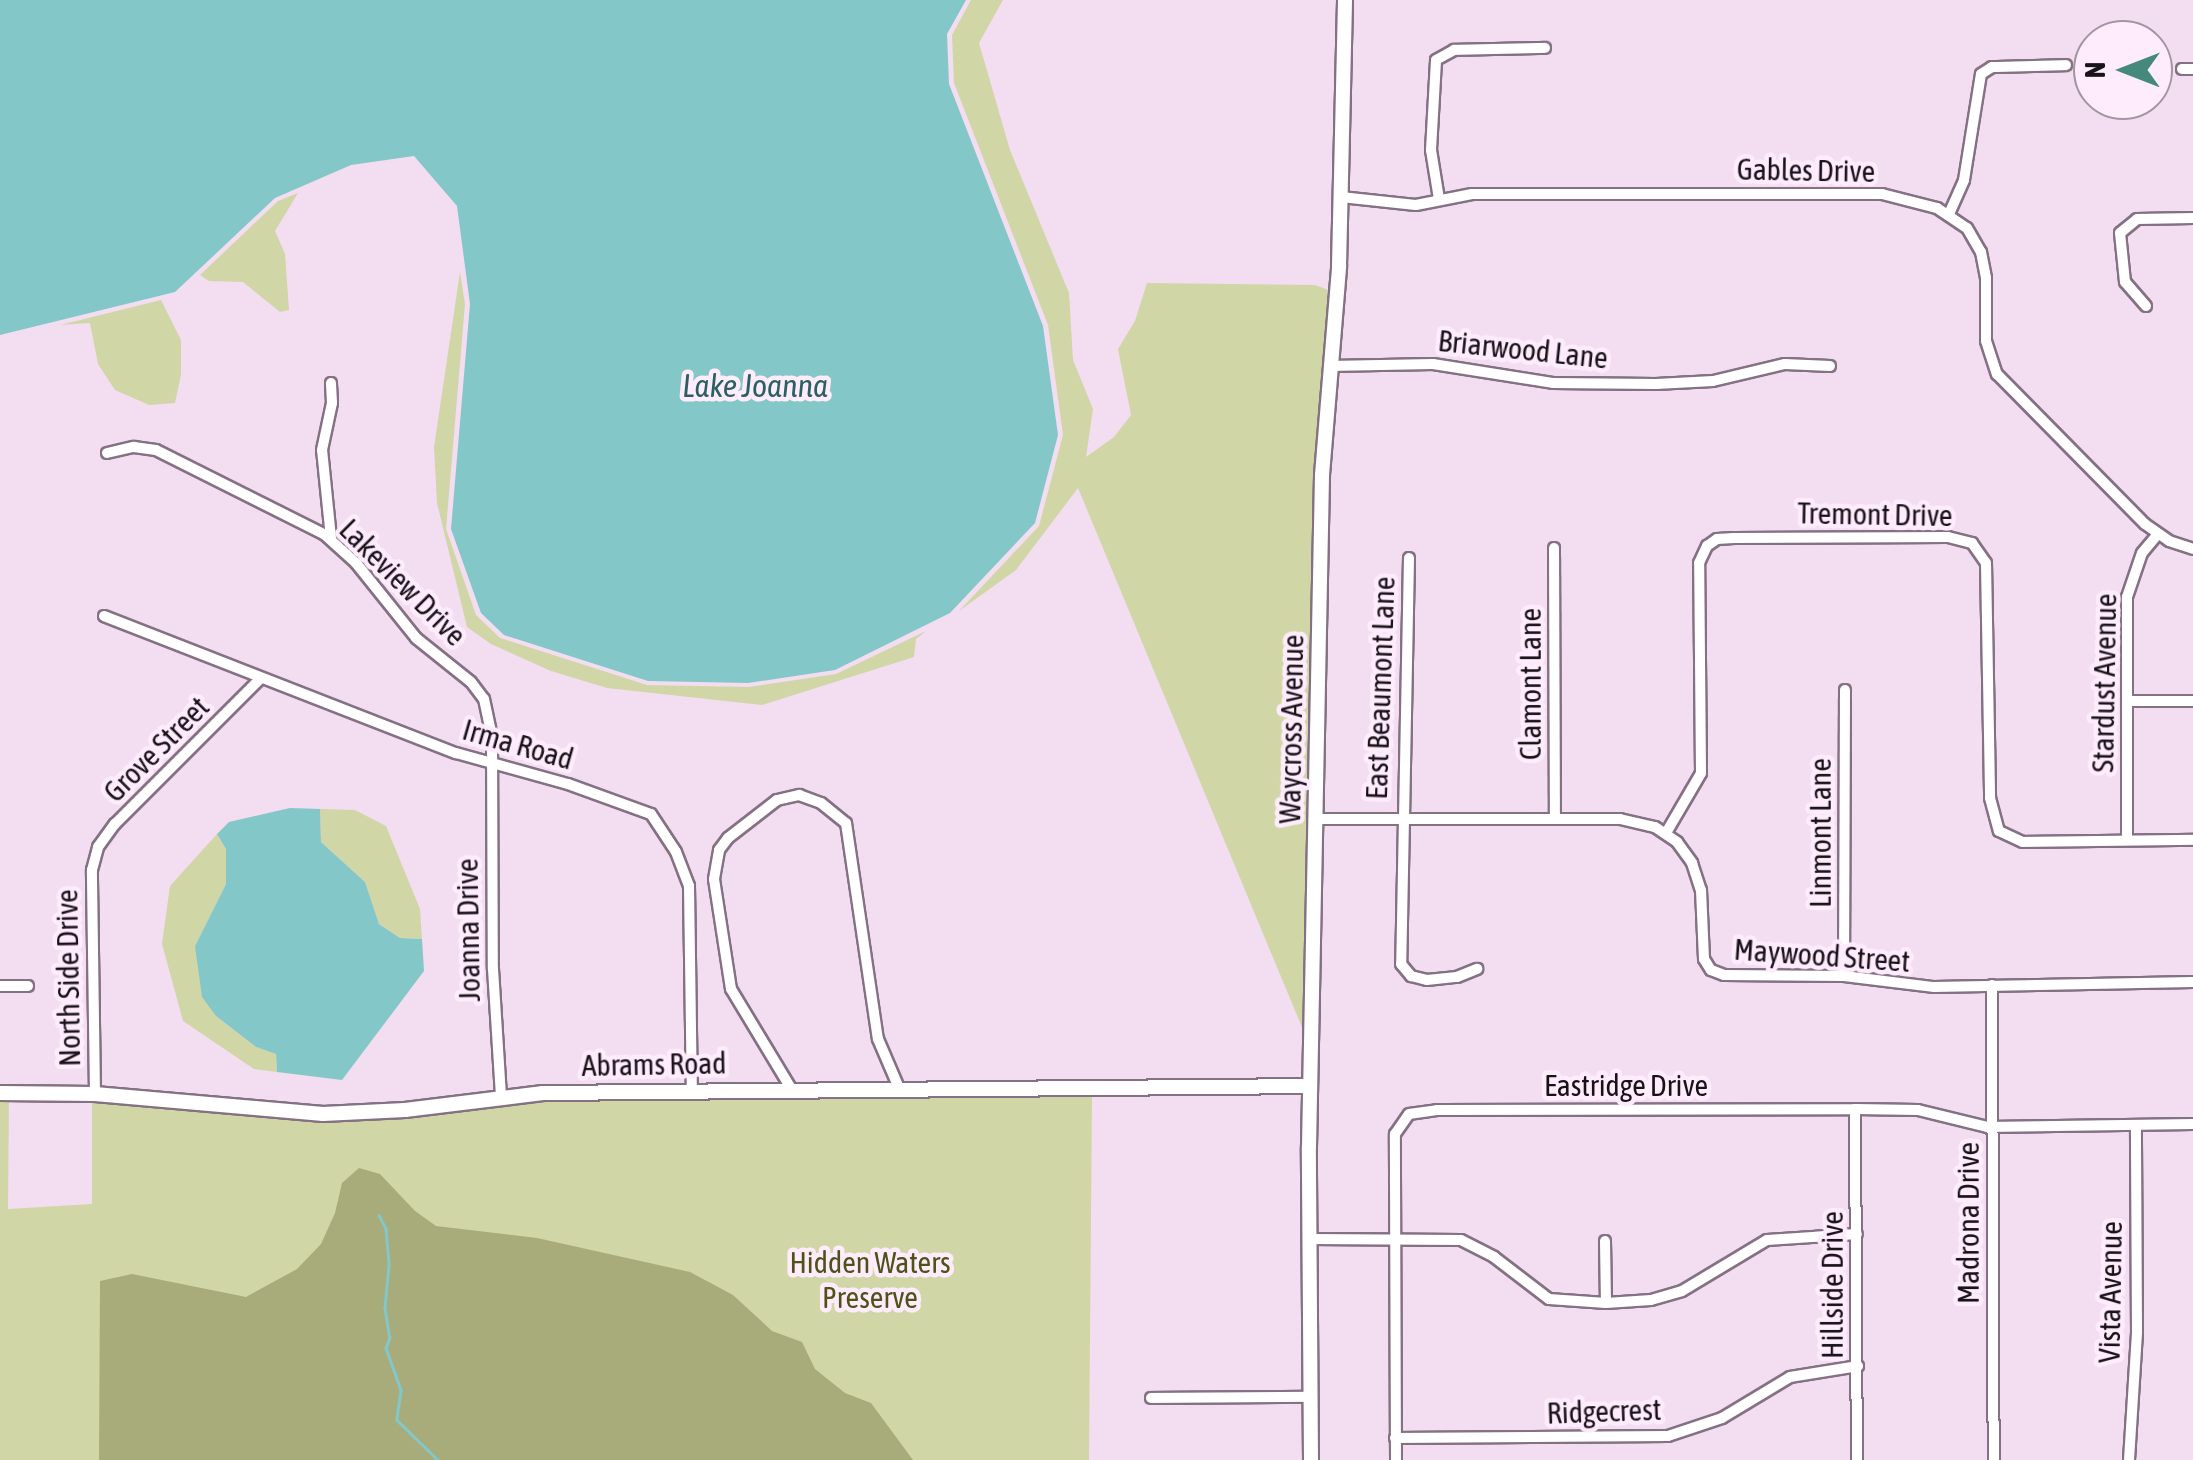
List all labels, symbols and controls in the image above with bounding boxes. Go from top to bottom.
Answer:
north arrow [2073,20,2173,120]
text: N [2079,62,2111,78]
street label: Gables Drive [1737,151,1875,189]
street label: Briarwood Lane [1436,322,1610,376]
water label: Lake Joanna [682,367,828,405]
street label: Tremont Drive [1797,495,1953,533]
street label: Lakeview Drive [332,511,474,653]
street label: East Beaumont Lane [1358,576,1402,800]
street label: Stardust Avenue [2084,593,2124,773]
street label: Clamont Lane [1512,608,1548,760]
street label: Waycross Avenue [1271,634,1311,824]
street label: Grove Street [96,689,216,809]
street label: Irma Road [459,711,577,777]
street label: Linmont Lane [1802,758,1838,908]
street label: Joanna Drive [449,858,487,1002]
street label: North Side Drive [48,889,88,1067]
street label: Maywood Street [1733,931,1911,979]
street label: Abrams Road [581,1045,727,1083]
street label: Eastridge Drive [1544,1067,1708,1103]
street label: Madrona Drive [1950,1142,1986,1304]
street label: Hillside Drive [1814,1211,1850,1359]
street label: Vista Avenue [2091,1221,2129,1363]
park label: Hidden Waters Preserve [789,1244,951,1314]
street label: Ridgecrest [1546,1391,1662,1431]

